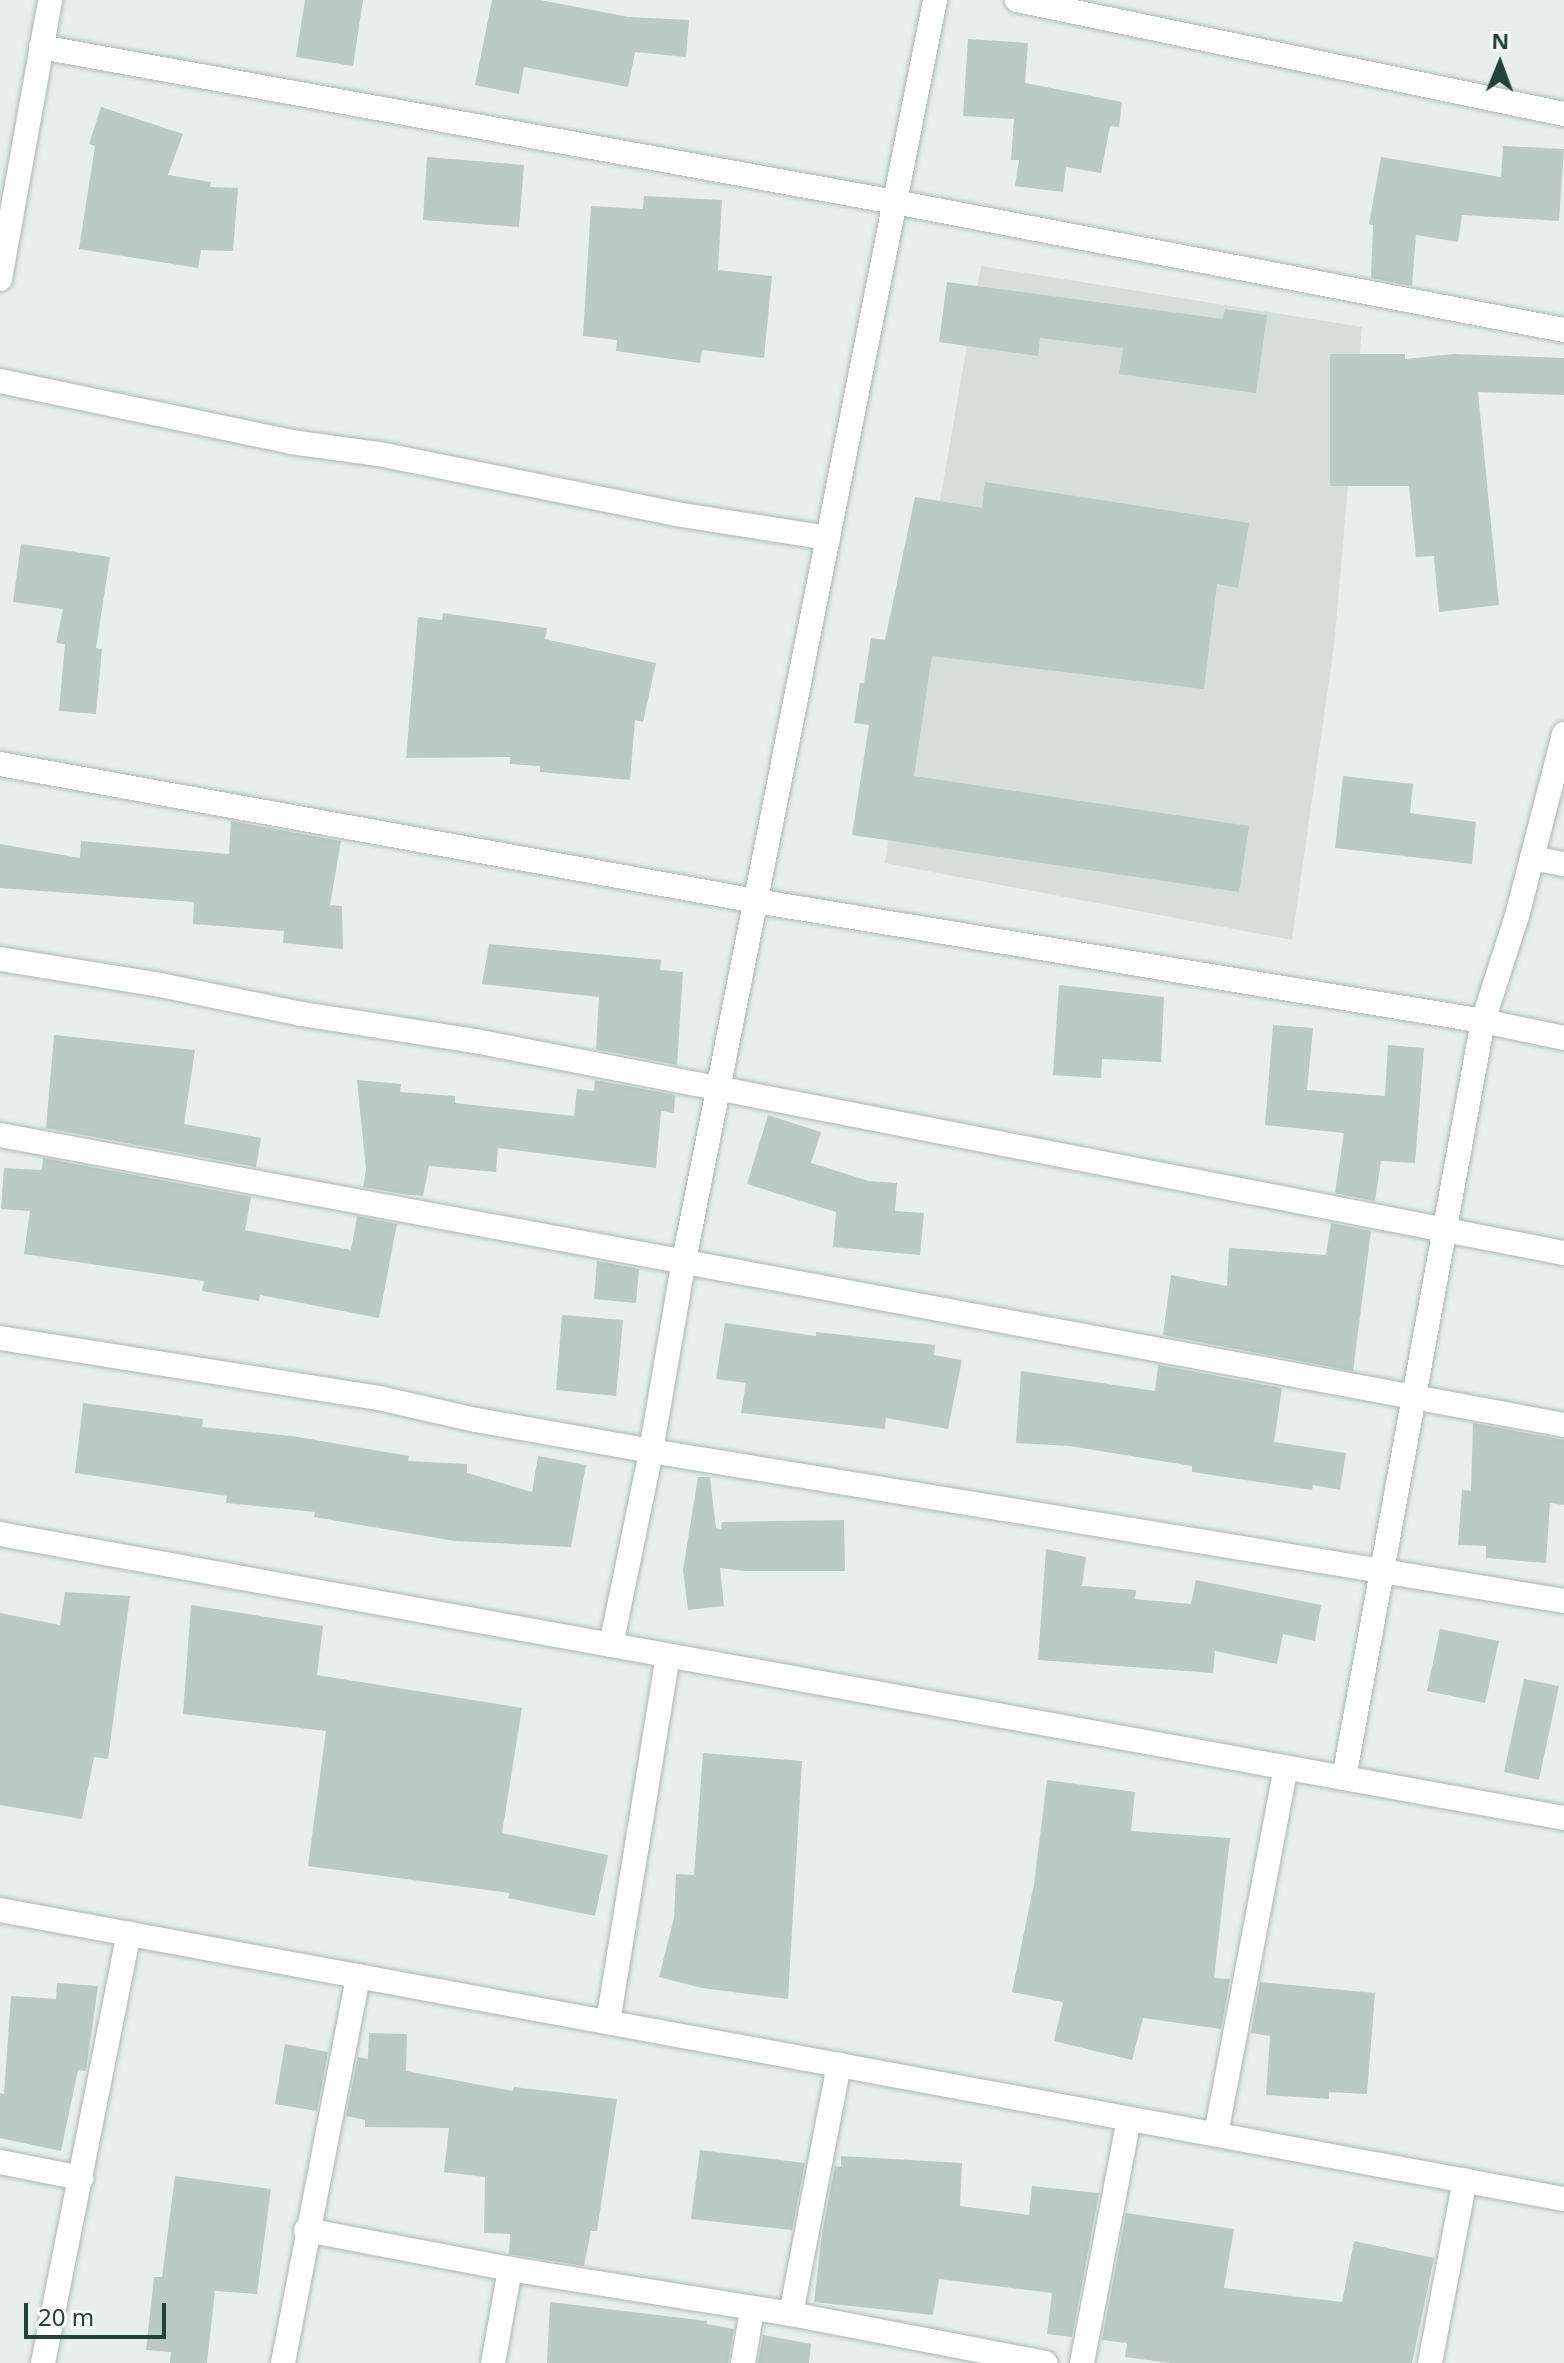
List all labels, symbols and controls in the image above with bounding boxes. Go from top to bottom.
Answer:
north arrow [1460,24,1540,104]
text: N [1491,25,1510,55]
scale bar [28,2287,170,2337]
text: 20 m [38,2300,94,2333]

